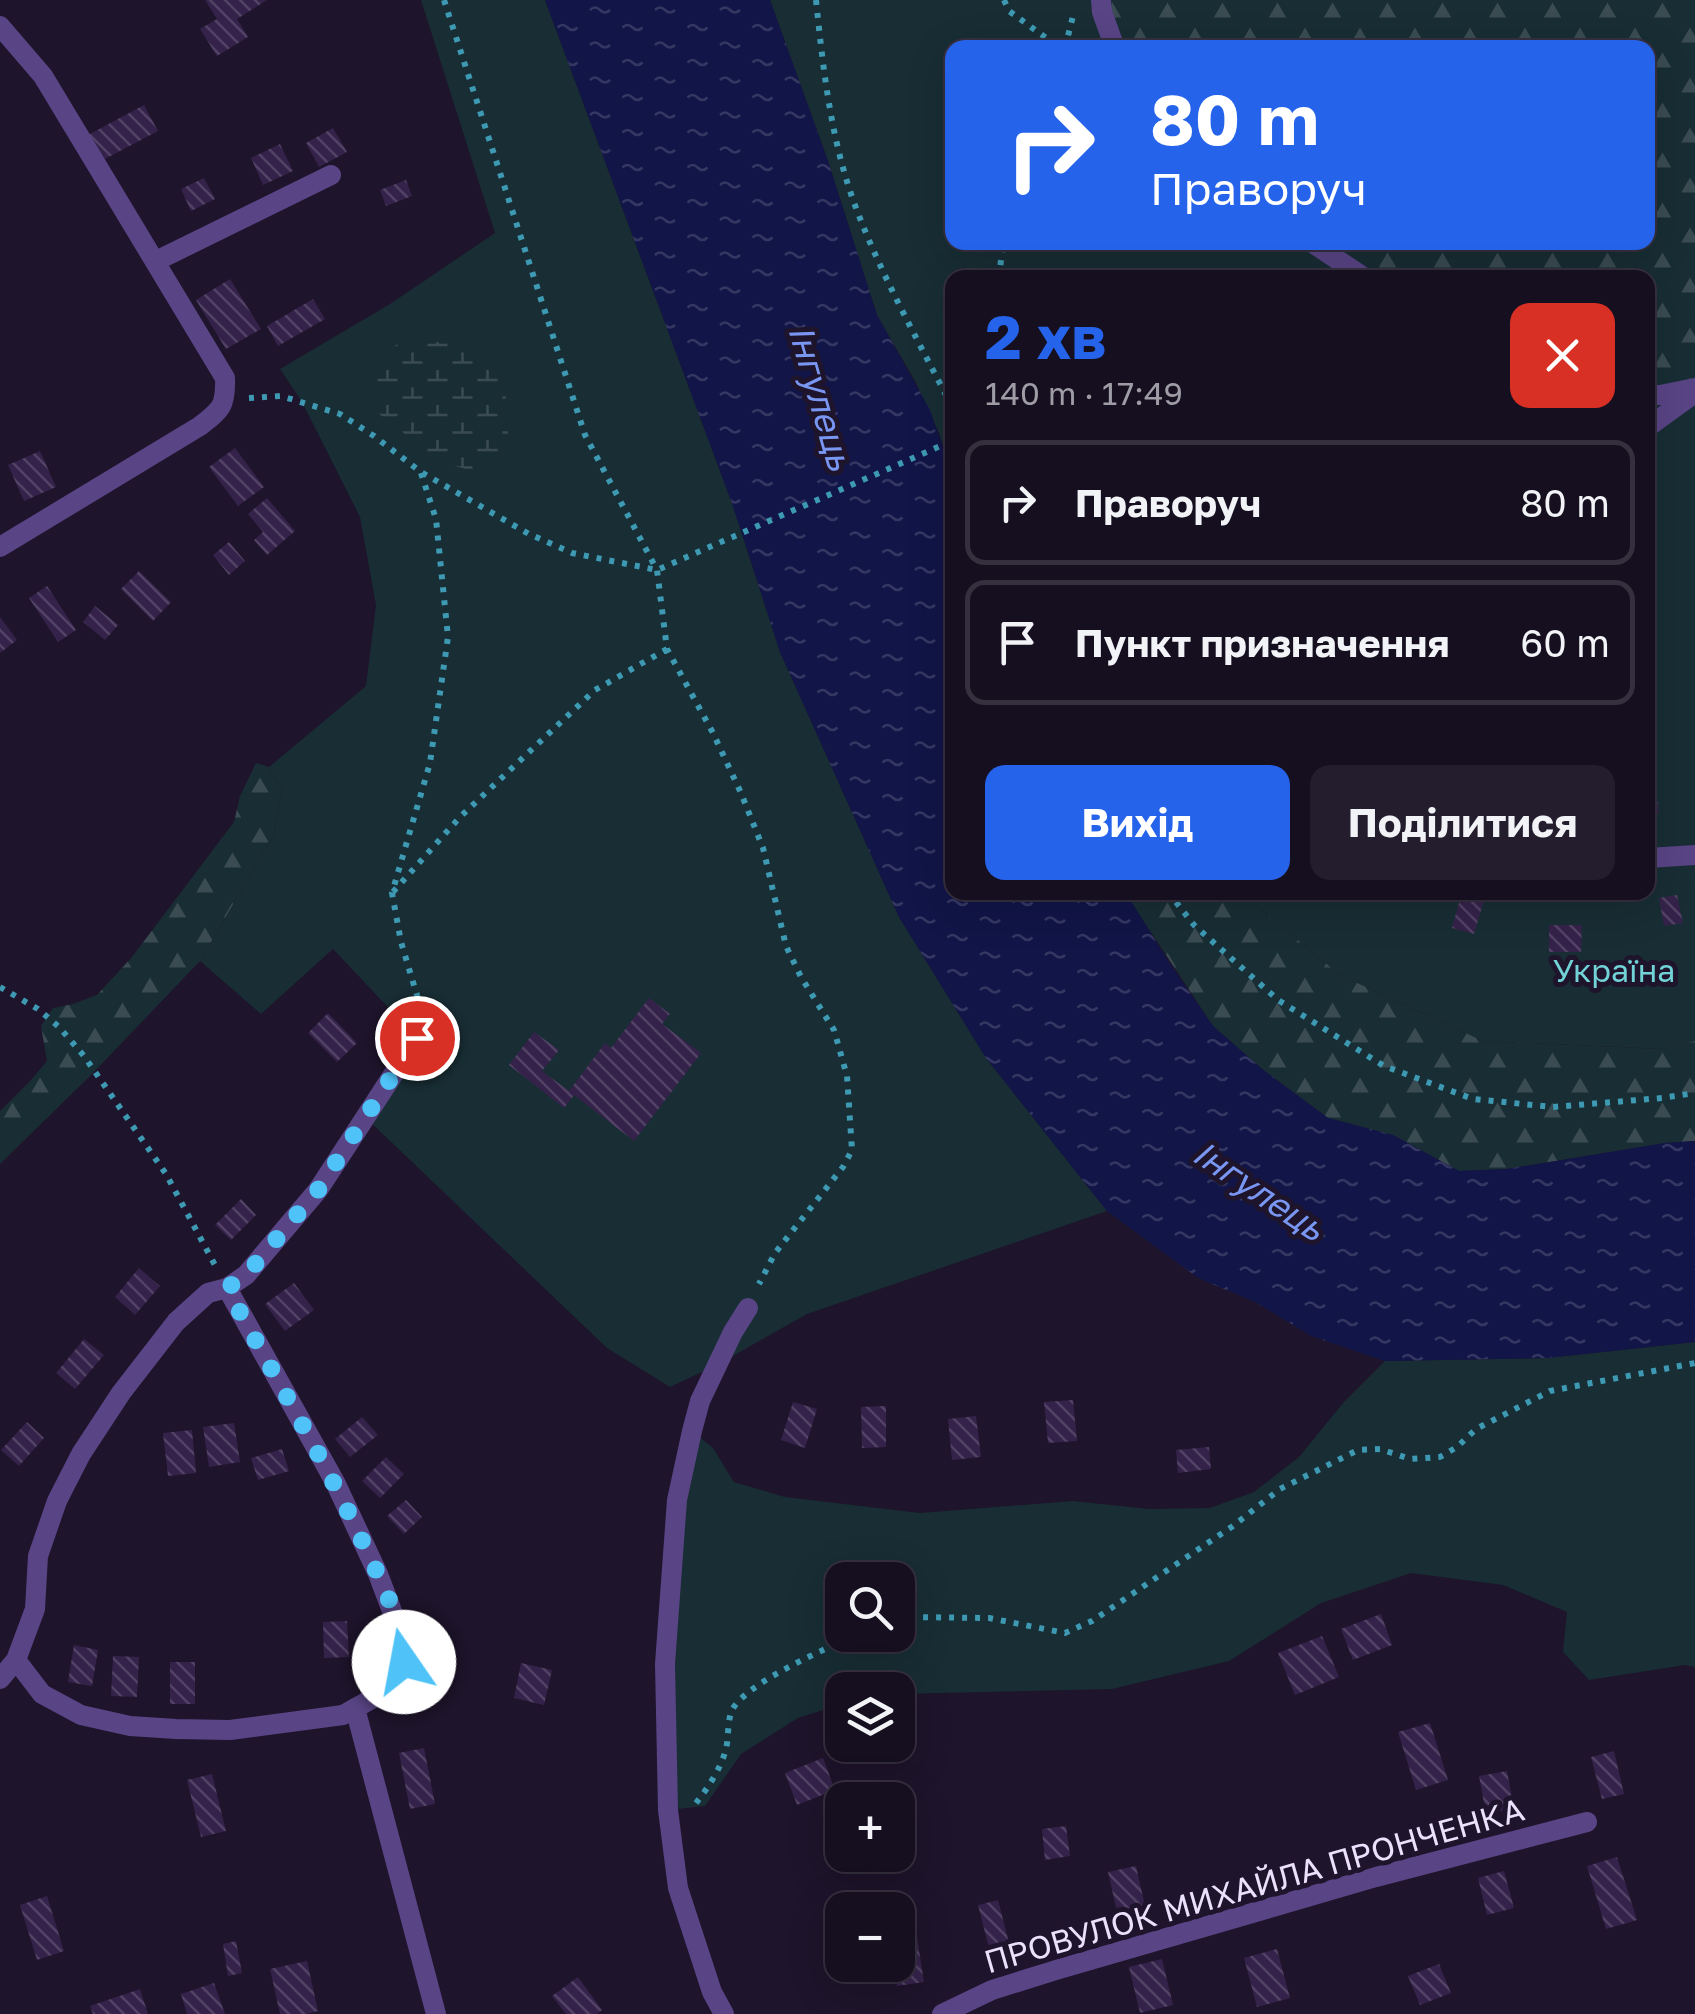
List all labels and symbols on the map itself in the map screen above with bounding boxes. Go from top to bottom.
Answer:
water label: Інгулець [780,320,862,476]
park label: Україна [1553,951,1675,989]
pin [375,996,460,1081]
water label: Інгулець [1186,1131,1334,1250]
position arrow [352,1610,456,1714]
street label: ПРОВУЛОК МИХАЙЛА ПРОНЧЕНКА [980,1790,1528,1980]

